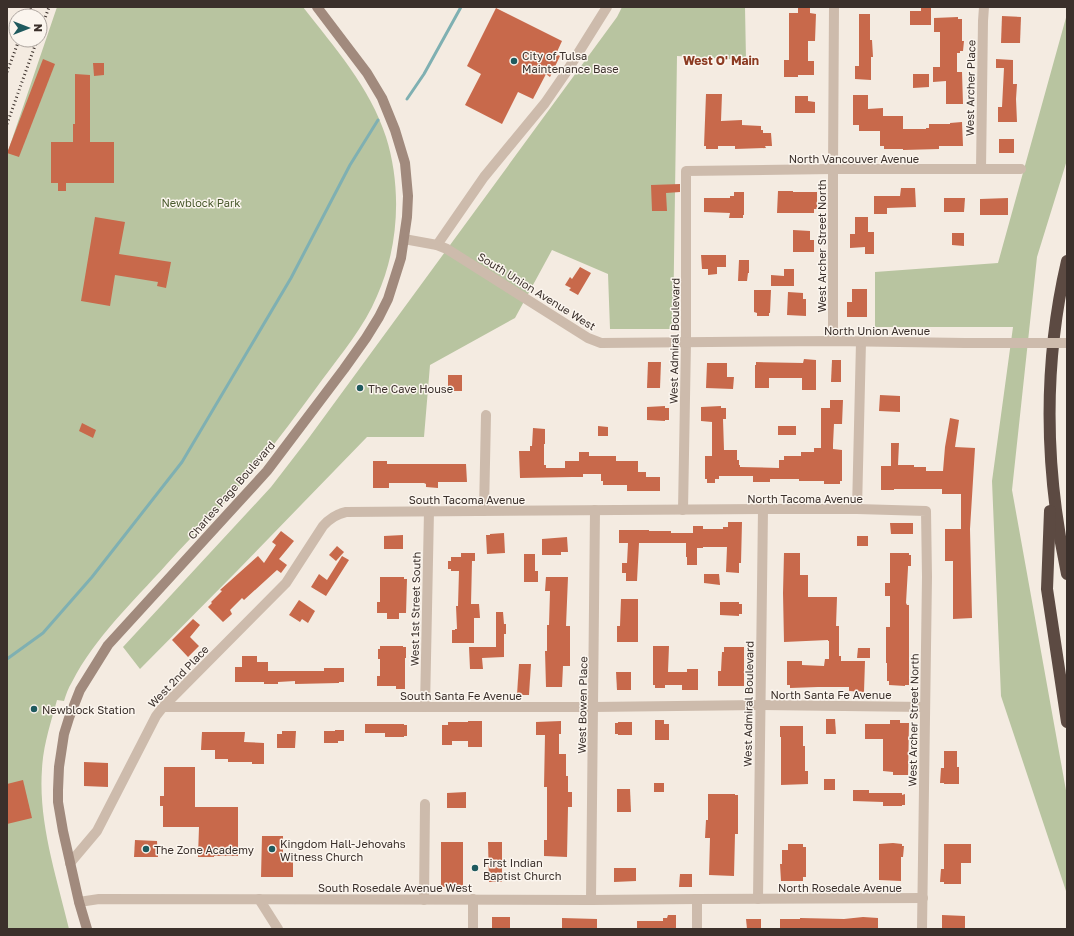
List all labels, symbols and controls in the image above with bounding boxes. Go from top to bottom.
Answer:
north arrow [8,8,48,48]
text: N [32,24,45,32]
street label: West Archer Place [963,40,977,136]
place label: City of Tulsa Maintenance Base [522,49,619,75]
district label: West O' Main [683,53,759,68]
marker: City of Tulsa Maintenance Base [509,56,519,66]
street label: North Vancouver Avenue [789,152,919,165]
street label: West Archer Street North [815,179,828,313]
park label: Newblock Park [161,196,241,209]
street label: South Union Avenue West [476,249,598,333]
street label: West Admiral Boulevard [666,278,682,404]
street label: North Union Avenue [824,324,930,337]
place label: The Cave House [368,382,453,395]
marker: The Cave House [355,383,365,393]
street label: Charles Page Boulevard [185,438,277,542]
street label: North Tacoma Avenue [747,492,863,505]
street label: South Tacoma Avenue [409,493,525,506]
street label: West 1st Street South [408,552,422,666]
street label: West Admiral Boulevard [740,641,756,767]
street label: West 2nd Place [145,642,211,710]
street label: West Archer Street North [905,653,921,787]
street label: West Bowen Place [575,656,589,754]
street label: North Santa Fe Avenue [770,688,892,701]
street label: South Santa Fe Avenue [400,689,522,702]
place label: Newblock Station [42,703,135,716]
marker: Newblock Station [29,704,39,714]
place label: Kingdom Hall-Jehovahs Witness Church [280,837,406,863]
place label: The Zone Academy [154,843,254,856]
marker: The Zone Academy [141,844,151,854]
marker: Kingdom Hall-Jehovahs Witness Church [267,844,277,854]
place label: First Indian Baptist Church [483,856,562,882]
marker: First Indian Baptist Church [470,863,480,873]
street label: South Rosedale Avenue West [318,881,472,894]
street label: North Rosedale Avenue [778,881,902,894]

